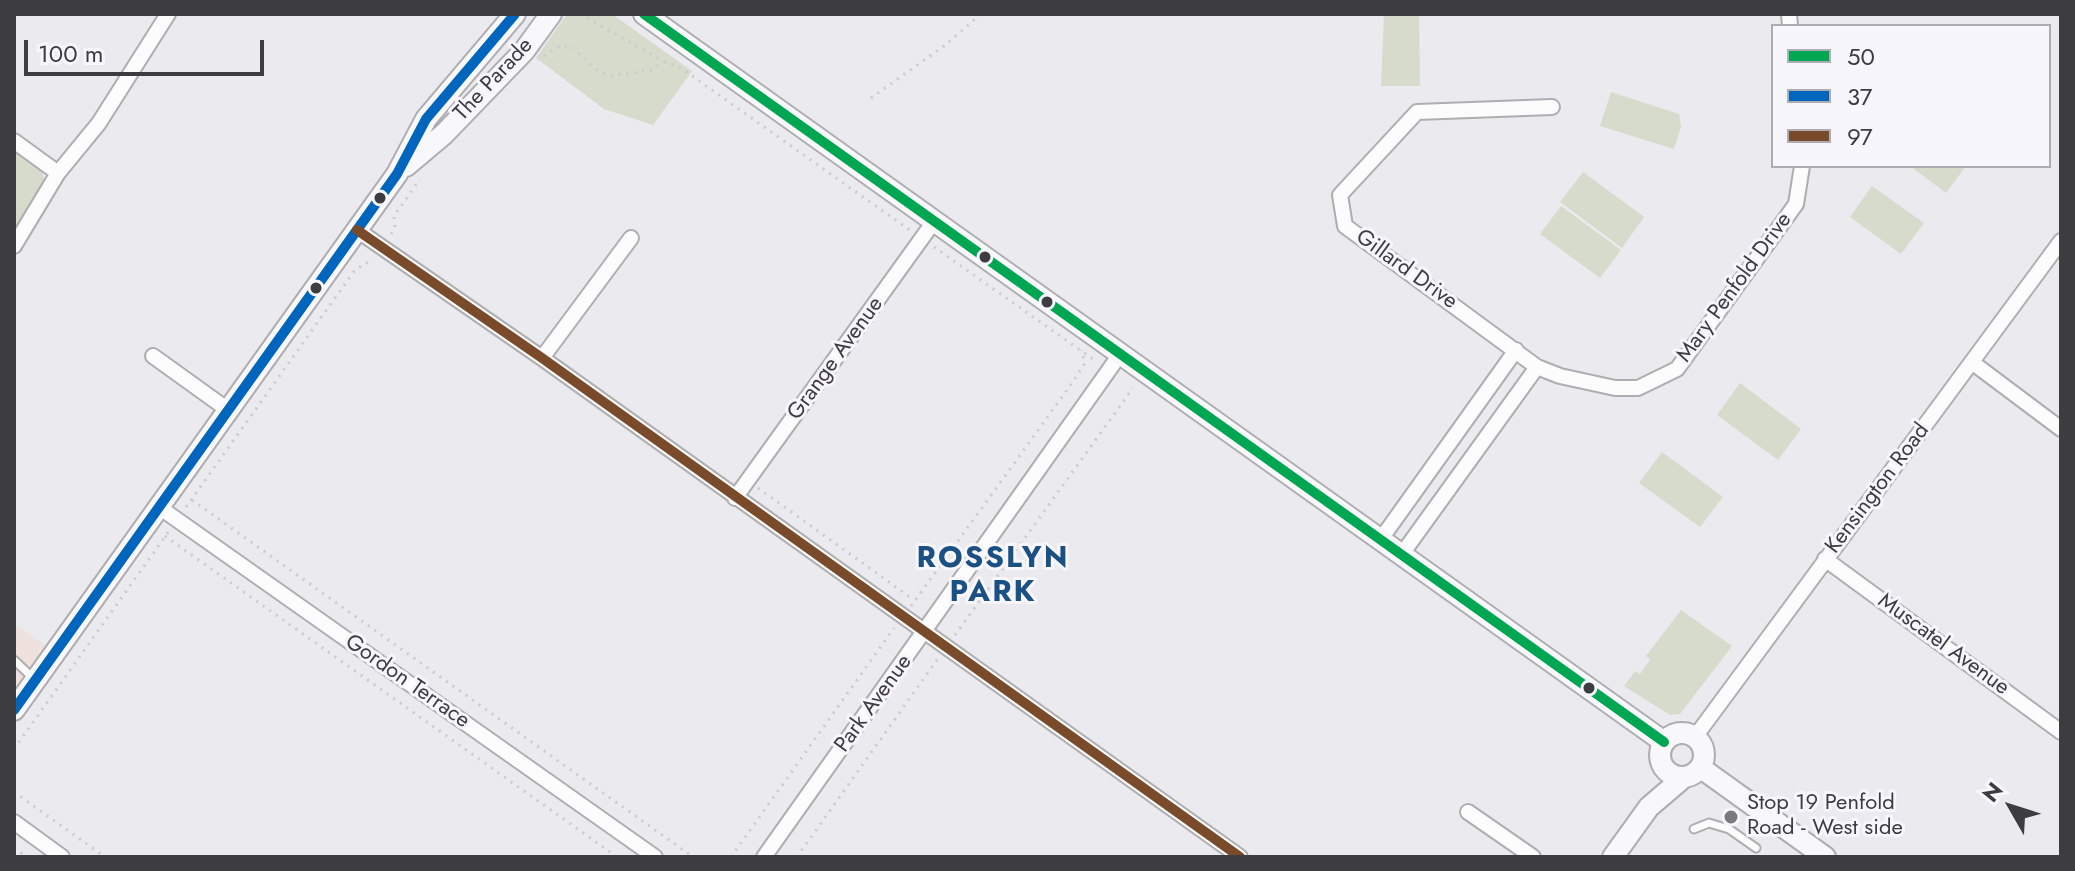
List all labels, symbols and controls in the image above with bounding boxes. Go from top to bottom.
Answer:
scale bar [28,24,268,74]
legend [1771,24,2051,168]
street label: The Parade [449,33,539,127]
text: 100 m [38,36,104,71]
text: 50 [1847,39,1875,74]
text: 37 [1847,79,1872,114]
text: 97 [1847,119,1873,154]
unlabelled marker [372,190,388,206]
street label: Mary Penfold Drive [1672,208,1798,368]
street label: Gillard Drive [1350,224,1462,316]
unlabelled marker [977,249,993,265]
unlabelled marker [308,280,324,296]
street label: Grange Avenue [782,292,890,426]
unlabelled marker [1039,294,1055,310]
street label: Kensington Road [1820,419,1936,559]
district label: ROSSLYN PARK [917,542,1069,612]
street label: Muscatel Avenue [1872,588,2014,702]
street label: Gordon Terrace [340,629,474,735]
street label: Park Avenue [830,650,918,758]
unlabelled marker [1581,680,1597,696]
north arrow [1971,767,2051,847]
text: N [1974,775,2010,809]
place label: Stop 19 Penfold Road - West side [1747,791,1903,842]
marker: Stop 19 Penfold Road - West side [1722,808,1740,826]

